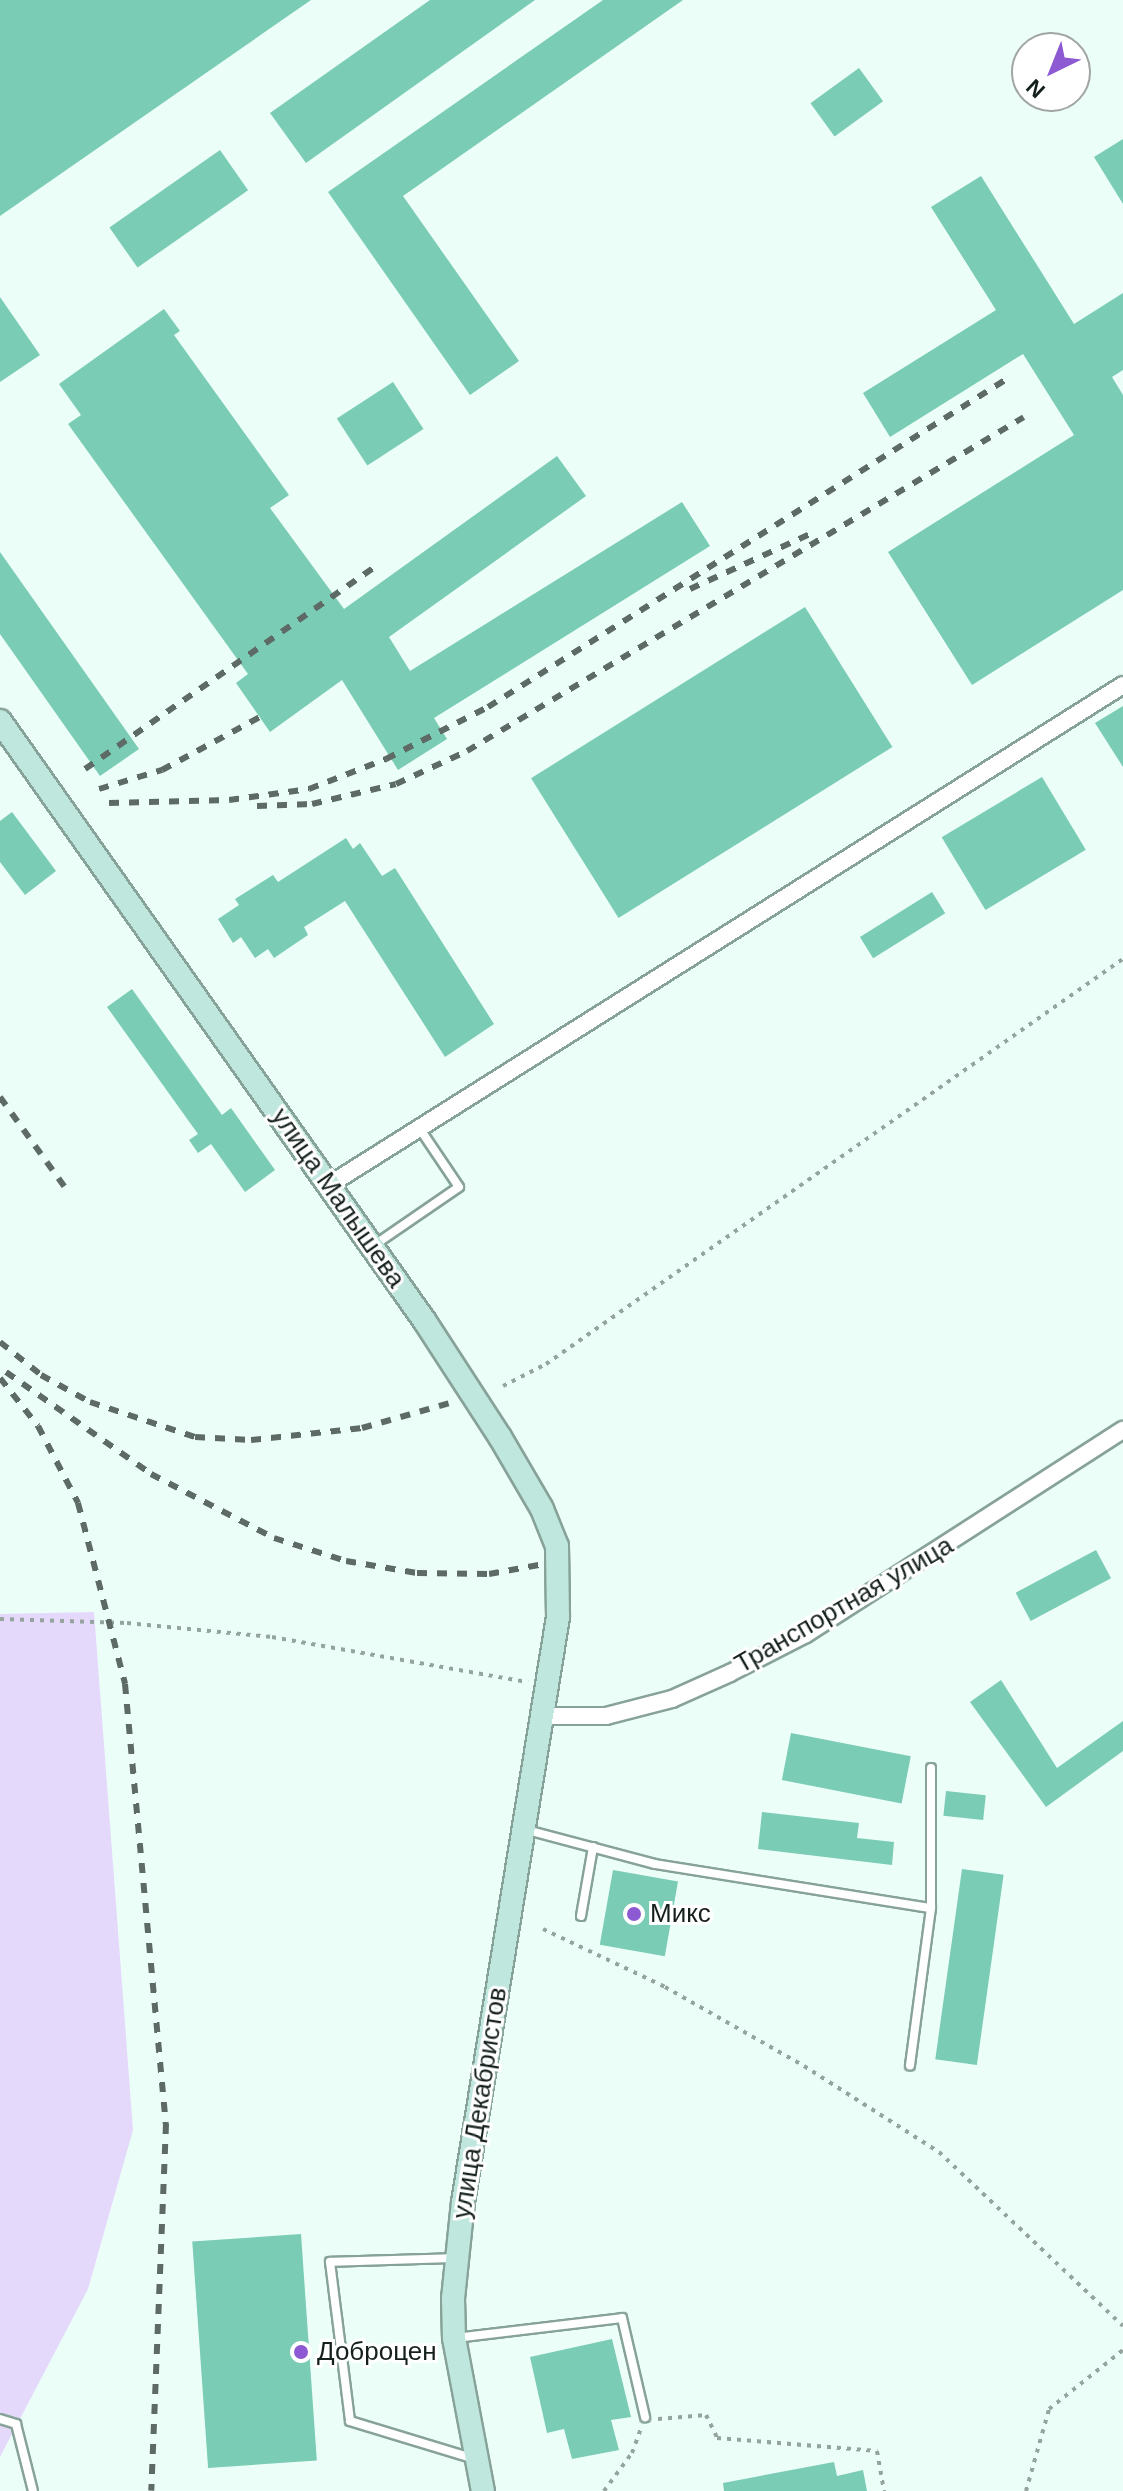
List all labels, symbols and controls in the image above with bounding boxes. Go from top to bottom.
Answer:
north arrow [1011,32,1091,112]
text: N [1021,74,1050,103]
street label: улица Малышева [264,1102,412,1294]
street label: Транспортная улица [729,1530,959,1680]
place label: Микс [650,1898,711,1930]
marker: Микс [625,1905,643,1923]
street label: улица Декабристов [446,1985,514,2221]
place label: Доброцен [317,2336,437,2368]
marker: Доброцен [292,2343,310,2361]

